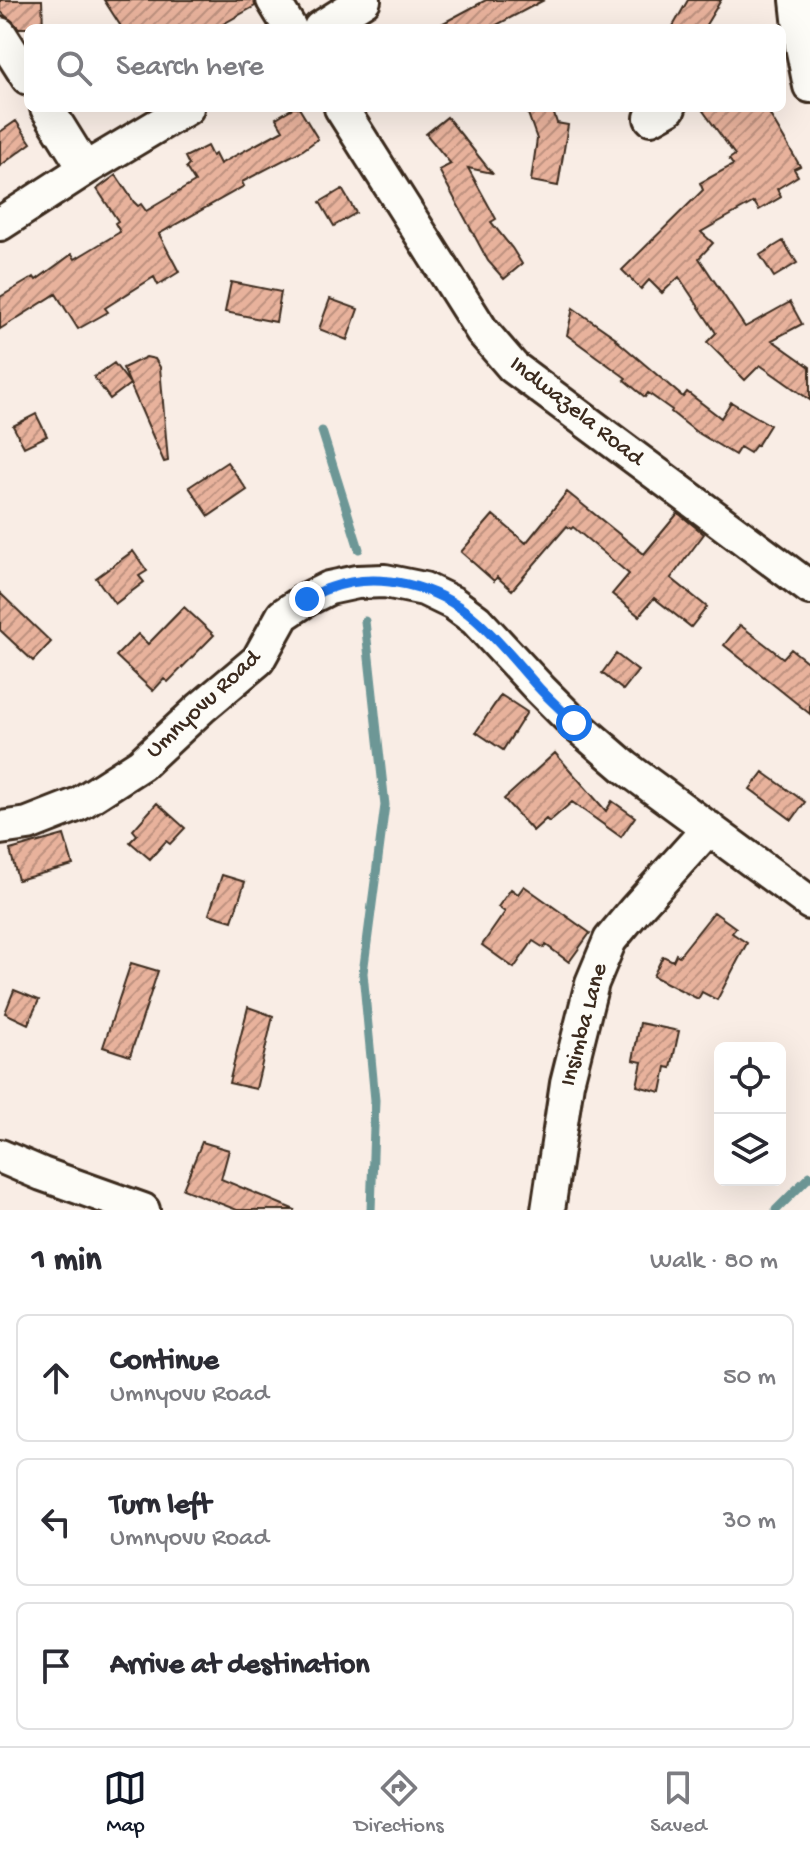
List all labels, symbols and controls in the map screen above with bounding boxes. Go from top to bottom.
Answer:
search box [24,24,786,112]
icon: search [52,46,96,90]
text: Search here [116,51,264,86]
street label: Indwazela Road [503,350,651,475]
route end [289,581,325,617]
street label: Umnyovu Road [141,643,269,766]
route start [556,705,592,741]
street label: Insimba Lane [555,960,615,1090]
map controls [714,1042,786,1186]
button: locate [714,1042,786,1114]
button: layers [714,1114,786,1186]
text: 1 min [32,1242,101,1282]
text: Walk · 80 m [650,1247,778,1278]
text: Continue [110,1345,219,1380]
icon: ahead [34,1356,78,1400]
text: 50 m [723,1363,776,1394]
text: Umnyovu Road [110,1380,269,1411]
text: Turn left [110,1489,211,1524]
icon: left [34,1500,78,1544]
text: 30 m [723,1507,776,1538]
text: Umnyovu Road [110,1524,269,1555]
icon: arrive [34,1644,78,1688]
text: Arrive at destination [110,1649,370,1684]
tab: Map [103,1766,147,1840]
tab: Directions [354,1766,444,1840]
tab: Saved [650,1766,707,1840]

